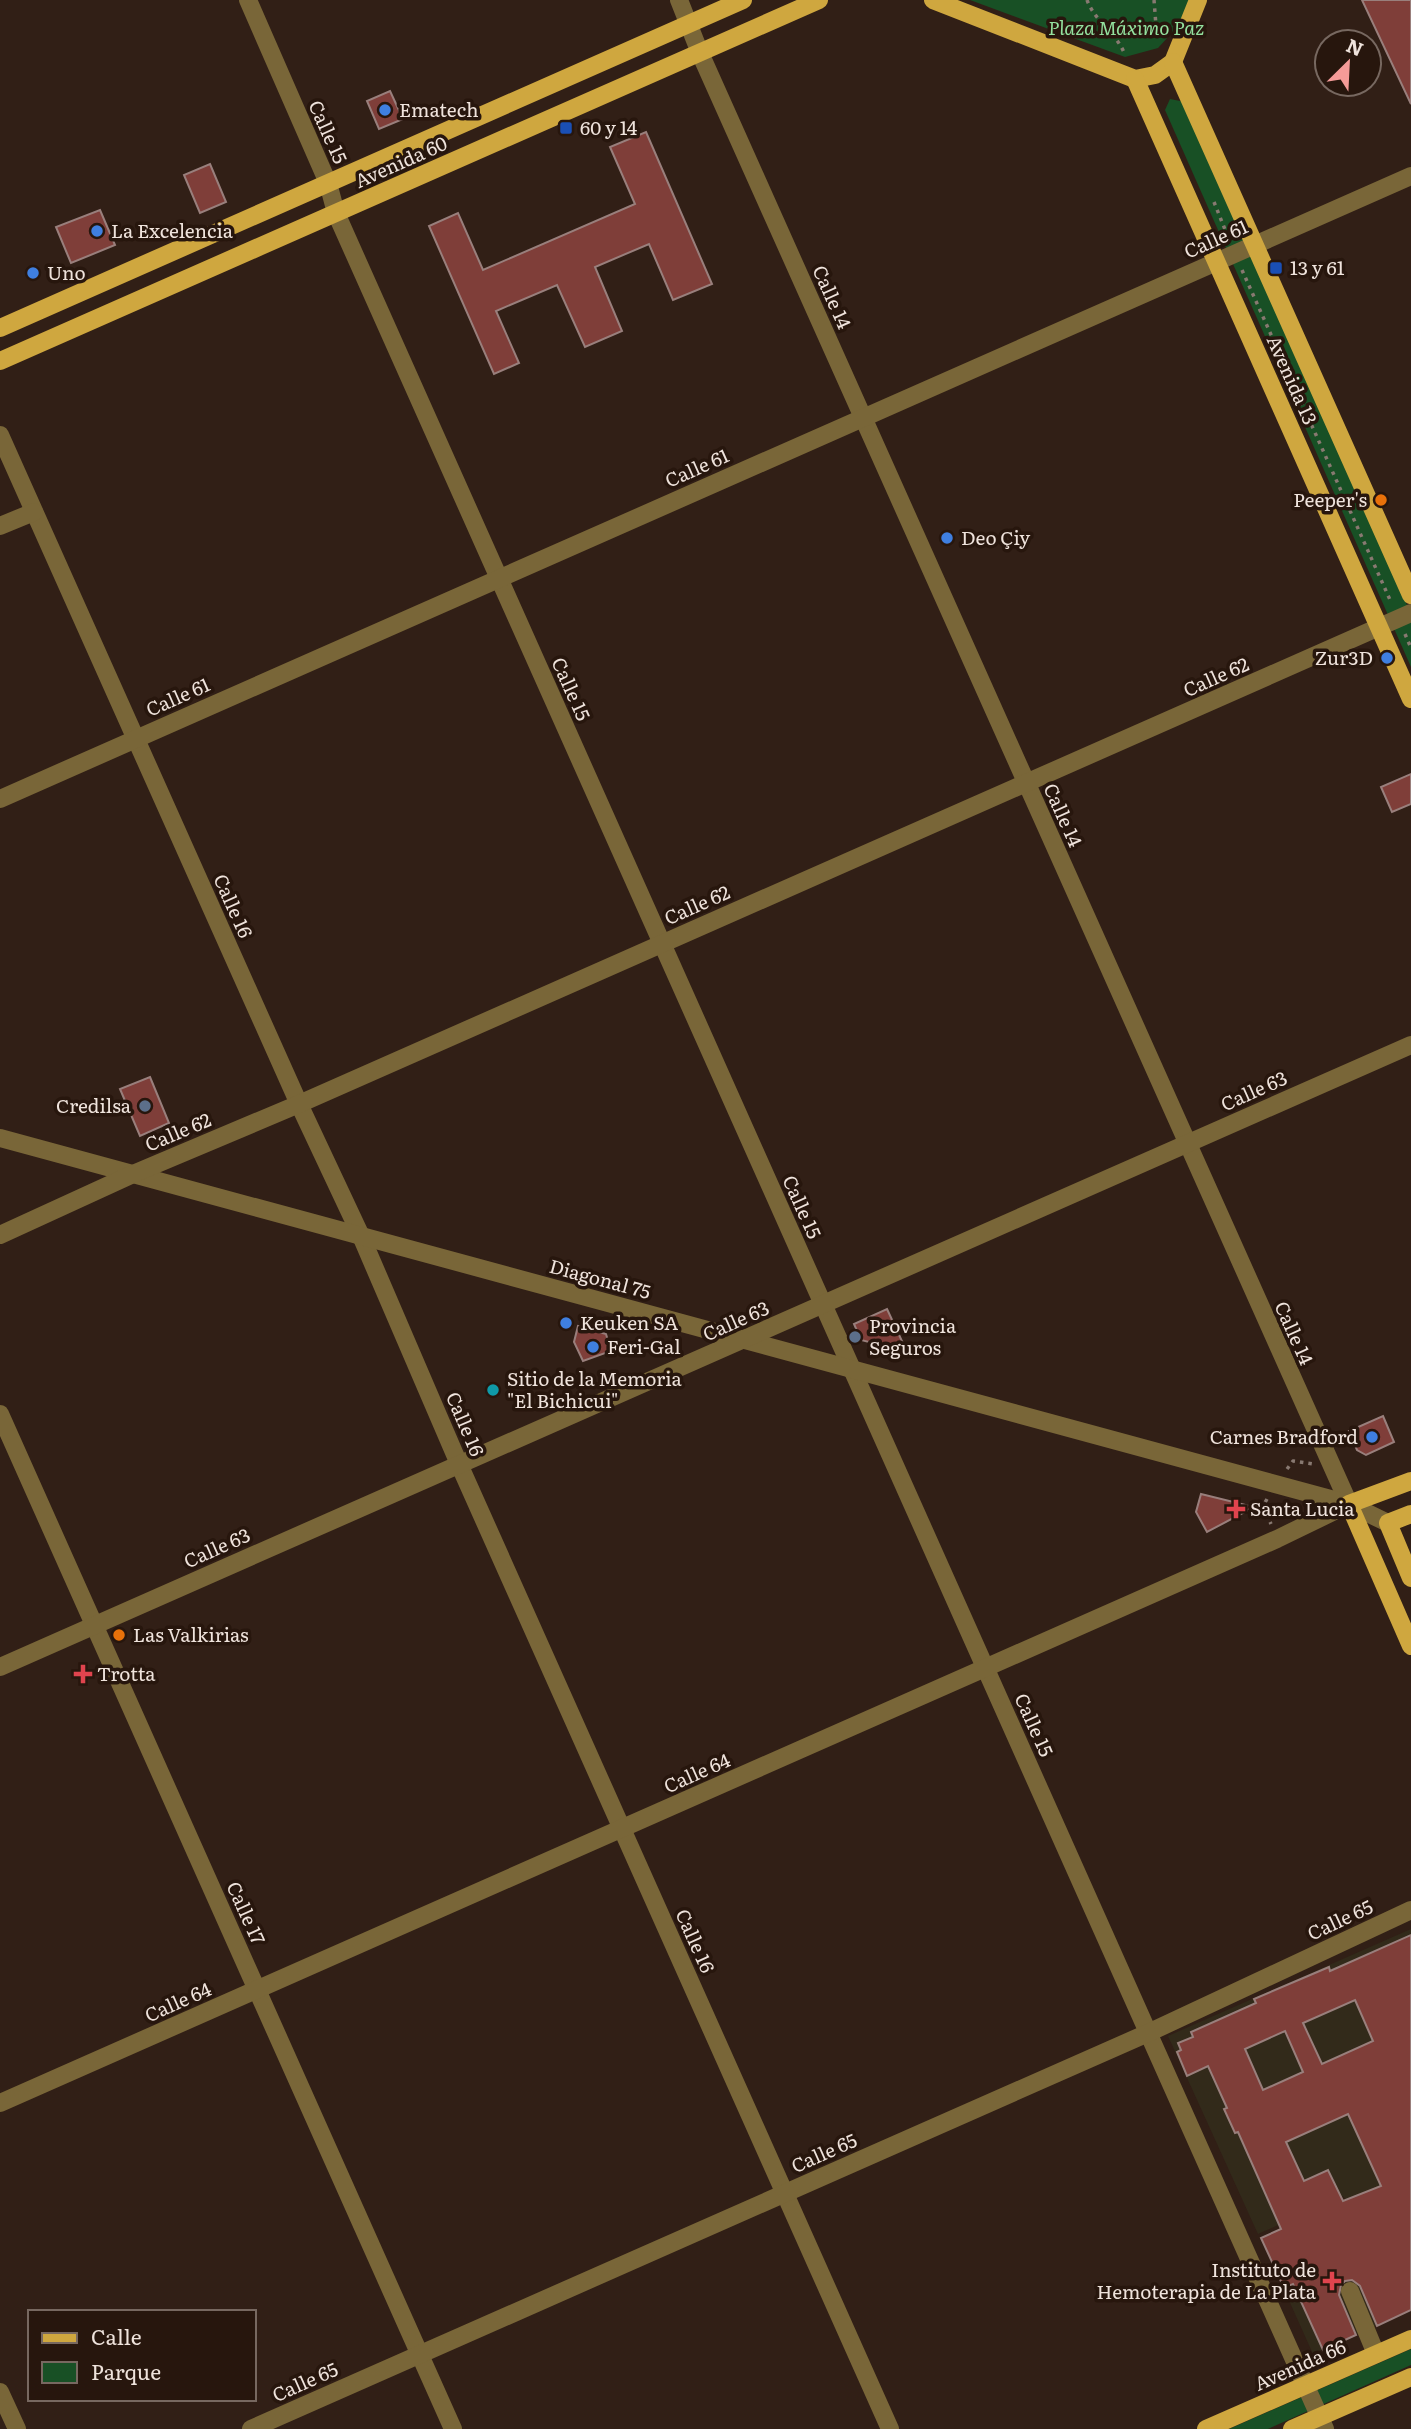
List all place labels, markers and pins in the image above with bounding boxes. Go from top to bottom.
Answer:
place label: Ematech [399,95,479,123]
marker: Ematech [377,102,393,118]
place label: 60 y 14 [580,113,638,141]
marker: 60 y 14 [558,120,574,136]
place label: La Excelencia [111,216,234,244]
marker: La Excelencia [89,223,105,239]
place label: 13 y 61 [1290,253,1345,281]
place label: Uno [47,258,86,286]
marker: 13 y 61 [1268,260,1284,276]
marker: Uno [25,265,41,281]
place label: Peeper's [1293,485,1367,513]
marker: Peeper's [1373,492,1389,508]
place label: Deo Çiy [961,523,1030,551]
marker: Deo Çiy [939,530,955,546]
place label: Zur3D [1315,643,1373,671]
marker: Zur3D [1379,650,1395,666]
place label: Credilsa [56,1091,132,1119]
marker: Credilsa [137,1098,153,1114]
place label: Keuken SA [580,1308,678,1336]
place label: Provincia Seguros [869,1311,957,1361]
marker: Keuken SA [558,1315,574,1331]
marker: Provincia Seguros [847,1329,863,1345]
place label: Feri-Gal [607,1332,681,1360]
marker: Feri-Gal [585,1339,601,1355]
place label: Sitio de la Memoria "El Bichicui" [507,1364,683,1414]
marker: Sitio de la Memoria "El Bichicui" [485,1382,501,1398]
place label: Carnes Bradford [1210,1422,1358,1450]
marker: Carnes Bradford [1364,1429,1380,1445]
place label: Santa Lucia [1250,1494,1355,1522]
marker: Santa Lucia [1228,1501,1244,1517]
place label: Las Valkirias [133,1620,249,1648]
marker: Las Valkirias [111,1627,127,1643]
place label: Trotta [97,1659,156,1687]
marker: Trotta [75,1666,91,1682]
place label: Instituto de Hemoterapia de La Plata [1097,2255,1317,2305]
marker: Instituto de Hemoterapia de La Plata [1322,2271,1342,2291]

